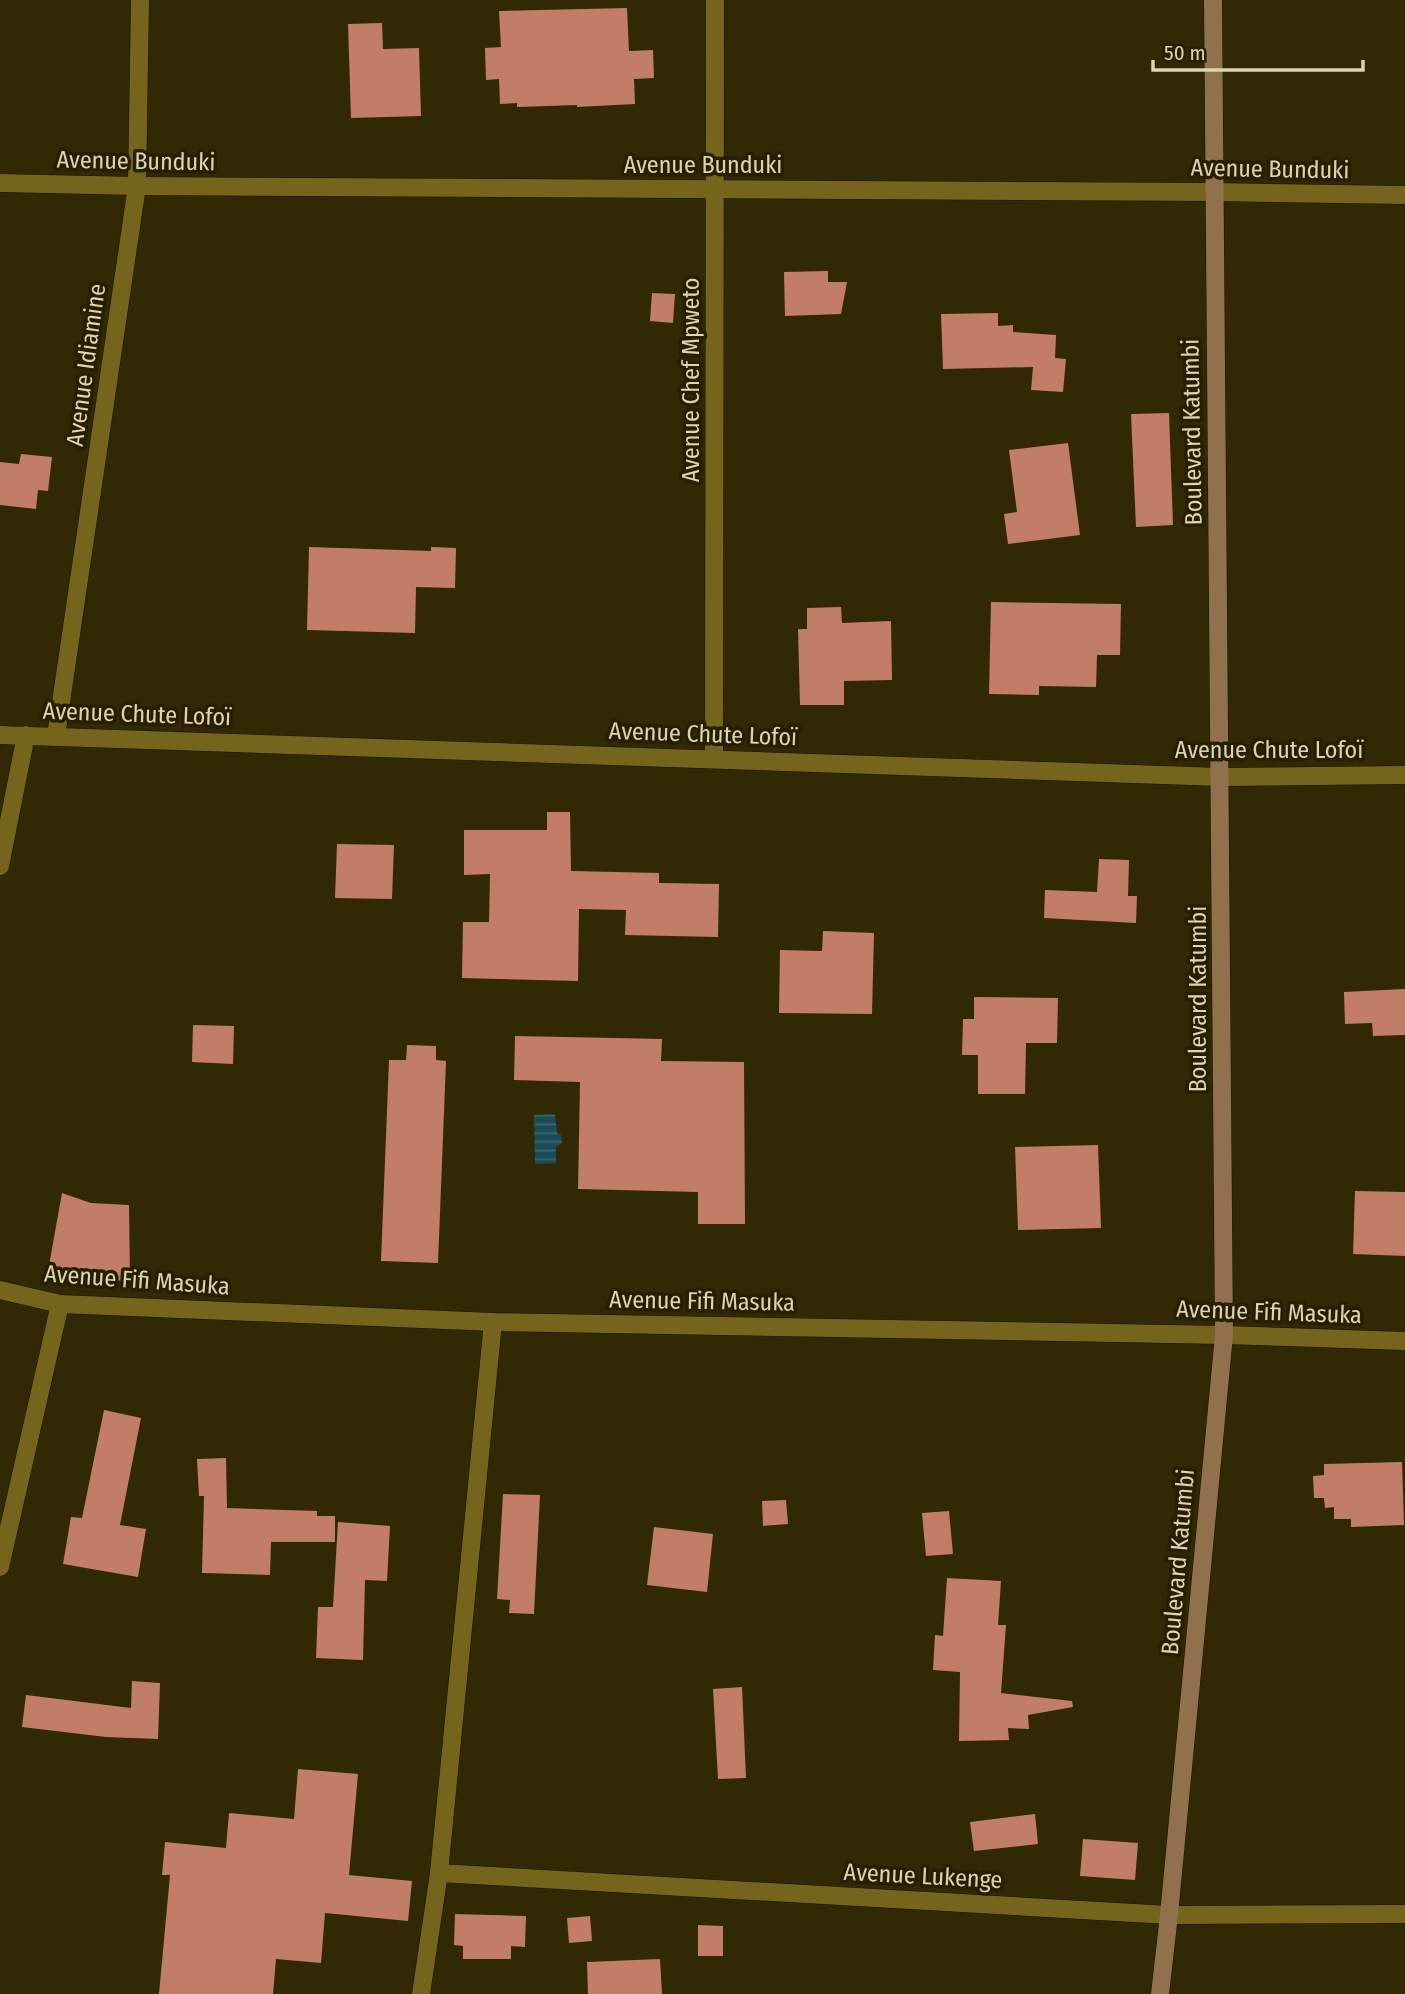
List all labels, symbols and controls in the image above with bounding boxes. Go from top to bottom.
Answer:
scale bar [1153,28,1363,72]
text: 50 m [1164,40,1206,66]
street label: Avenue Bunduki [56,146,216,176]
street label: Avenue Bunduki [624,151,782,179]
street label: Avenue Bunduki [1190,154,1350,184]
street label: Avenue Chef Mpweto [677,278,705,482]
street label: Avenue Idiamine [61,282,111,448]
street label: Boulevard Katumbi [1176,338,1208,526]
street label: Avenue Chute Lofoï [42,697,233,731]
street label: Avenue Chute Lofoï [608,717,799,751]
street label: Avenue Chute Lofoï [1175,736,1364,764]
street label: Boulevard Katumbi [1184,906,1212,1092]
street label: Avenue Fifi Masuka [43,1260,231,1300]
street label: Avenue Fifi Masuka [609,1285,795,1317]
street label: Avenue Fifi Masuka [1176,1295,1362,1329]
street label: Boulevard Katumbi [1156,1468,1200,1656]
street label: Avenue Lukenge [843,1858,1003,1894]

